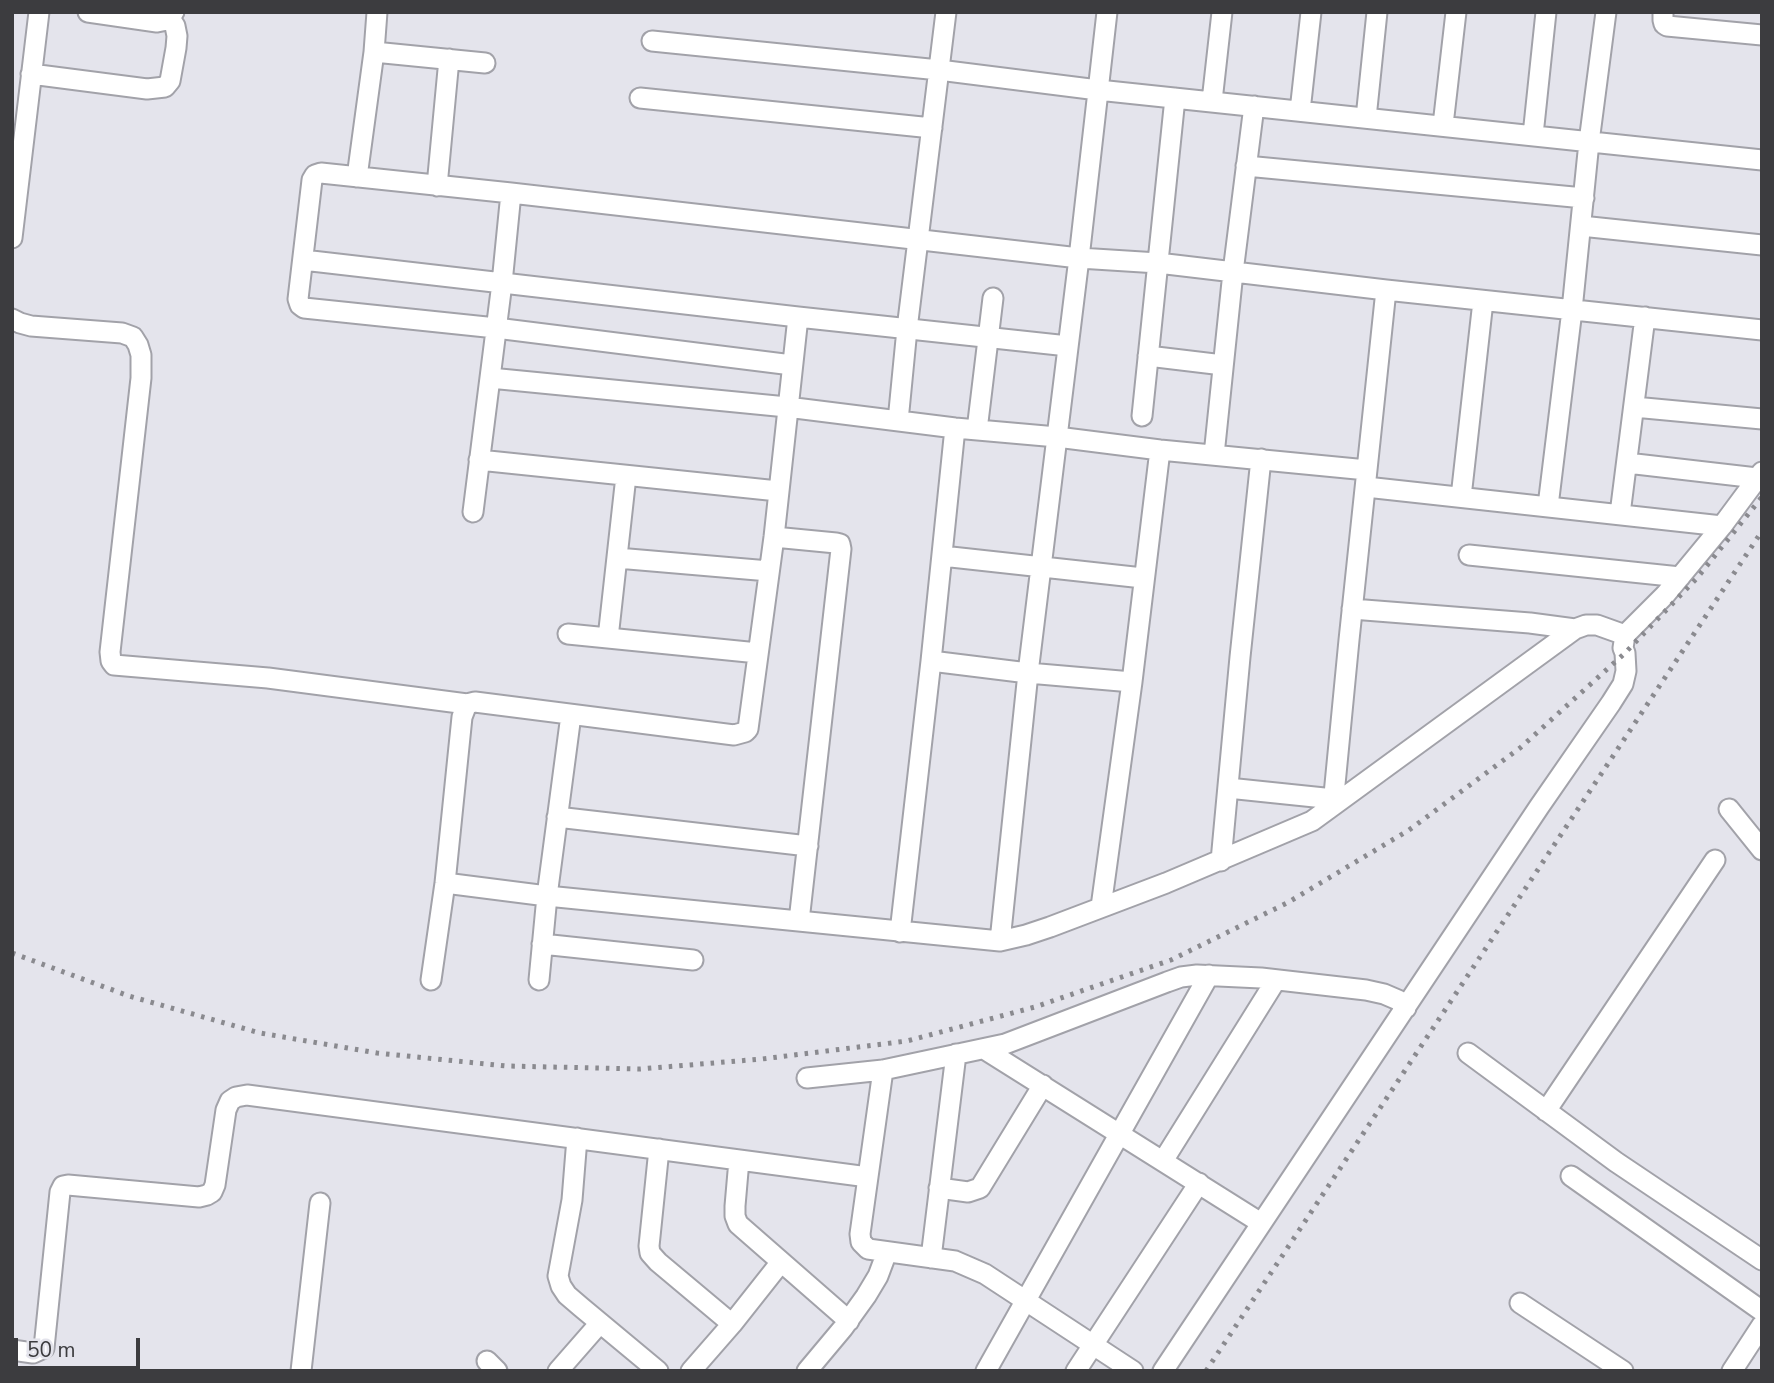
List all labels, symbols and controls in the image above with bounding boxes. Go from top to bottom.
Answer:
scale bar [18,1324,144,1368]
text: 50 m [27,1336,76,1364]

